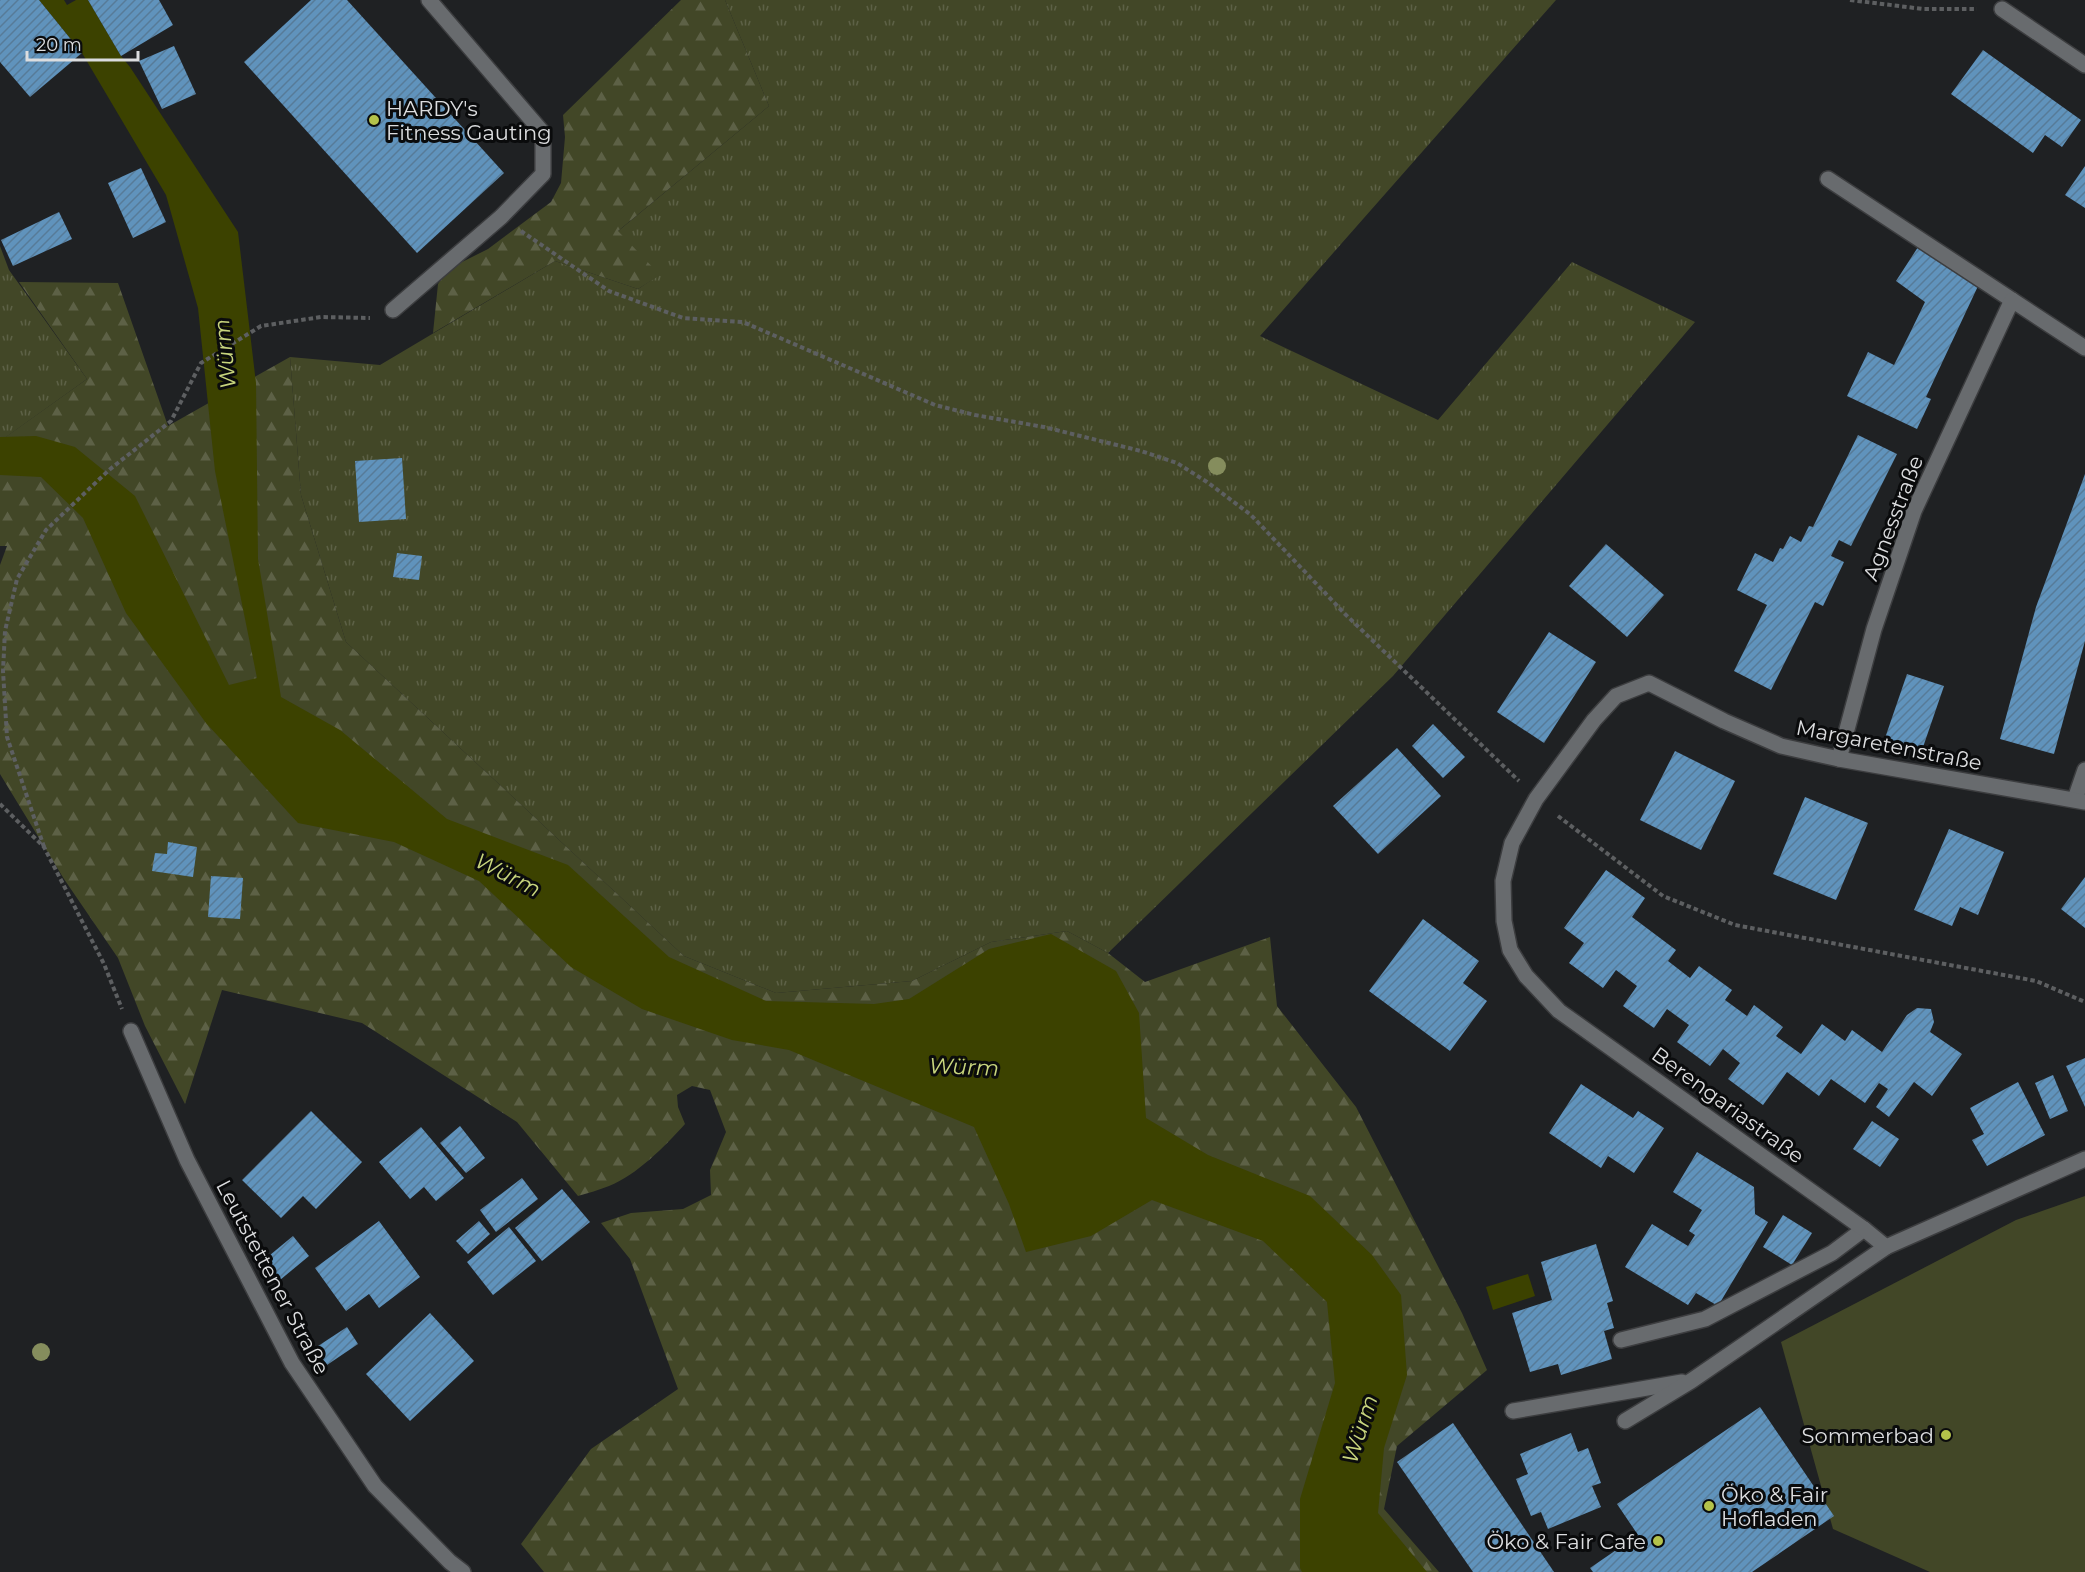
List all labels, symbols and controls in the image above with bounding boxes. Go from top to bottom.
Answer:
scale bar [27,24,138,62]
text: 20 m [36,34,82,56]
place label: HARDY's Fitness Gauting [386,96,552,145]
marker: HARDY's Fitness Gauting [367,113,381,127]
water label: Würm [208,318,242,390]
street label: Agnesstraße [1858,452,1928,584]
street label: Margaretenstraße [1794,715,1984,775]
water label: Würm [471,847,545,903]
street label: Berengariastraße [1647,1041,1809,1169]
water label: Würm [928,1052,1000,1082]
street label: Leutstettener Straße [211,1176,335,1378]
water label: Würm [1336,1391,1384,1467]
place label: Sommerbad [1802,1423,1934,1448]
marker: Sommerbad [1939,1428,1953,1442]
place label: Öko & Fair Hofladen [1721,1482,1828,1531]
marker: Öko & Fair Hofladen [1702,1499,1716,1513]
place label: Öko & Fair Cafe [1487,1529,1646,1554]
marker: Öko & Fair Cafe [1651,1534,1665,1548]

